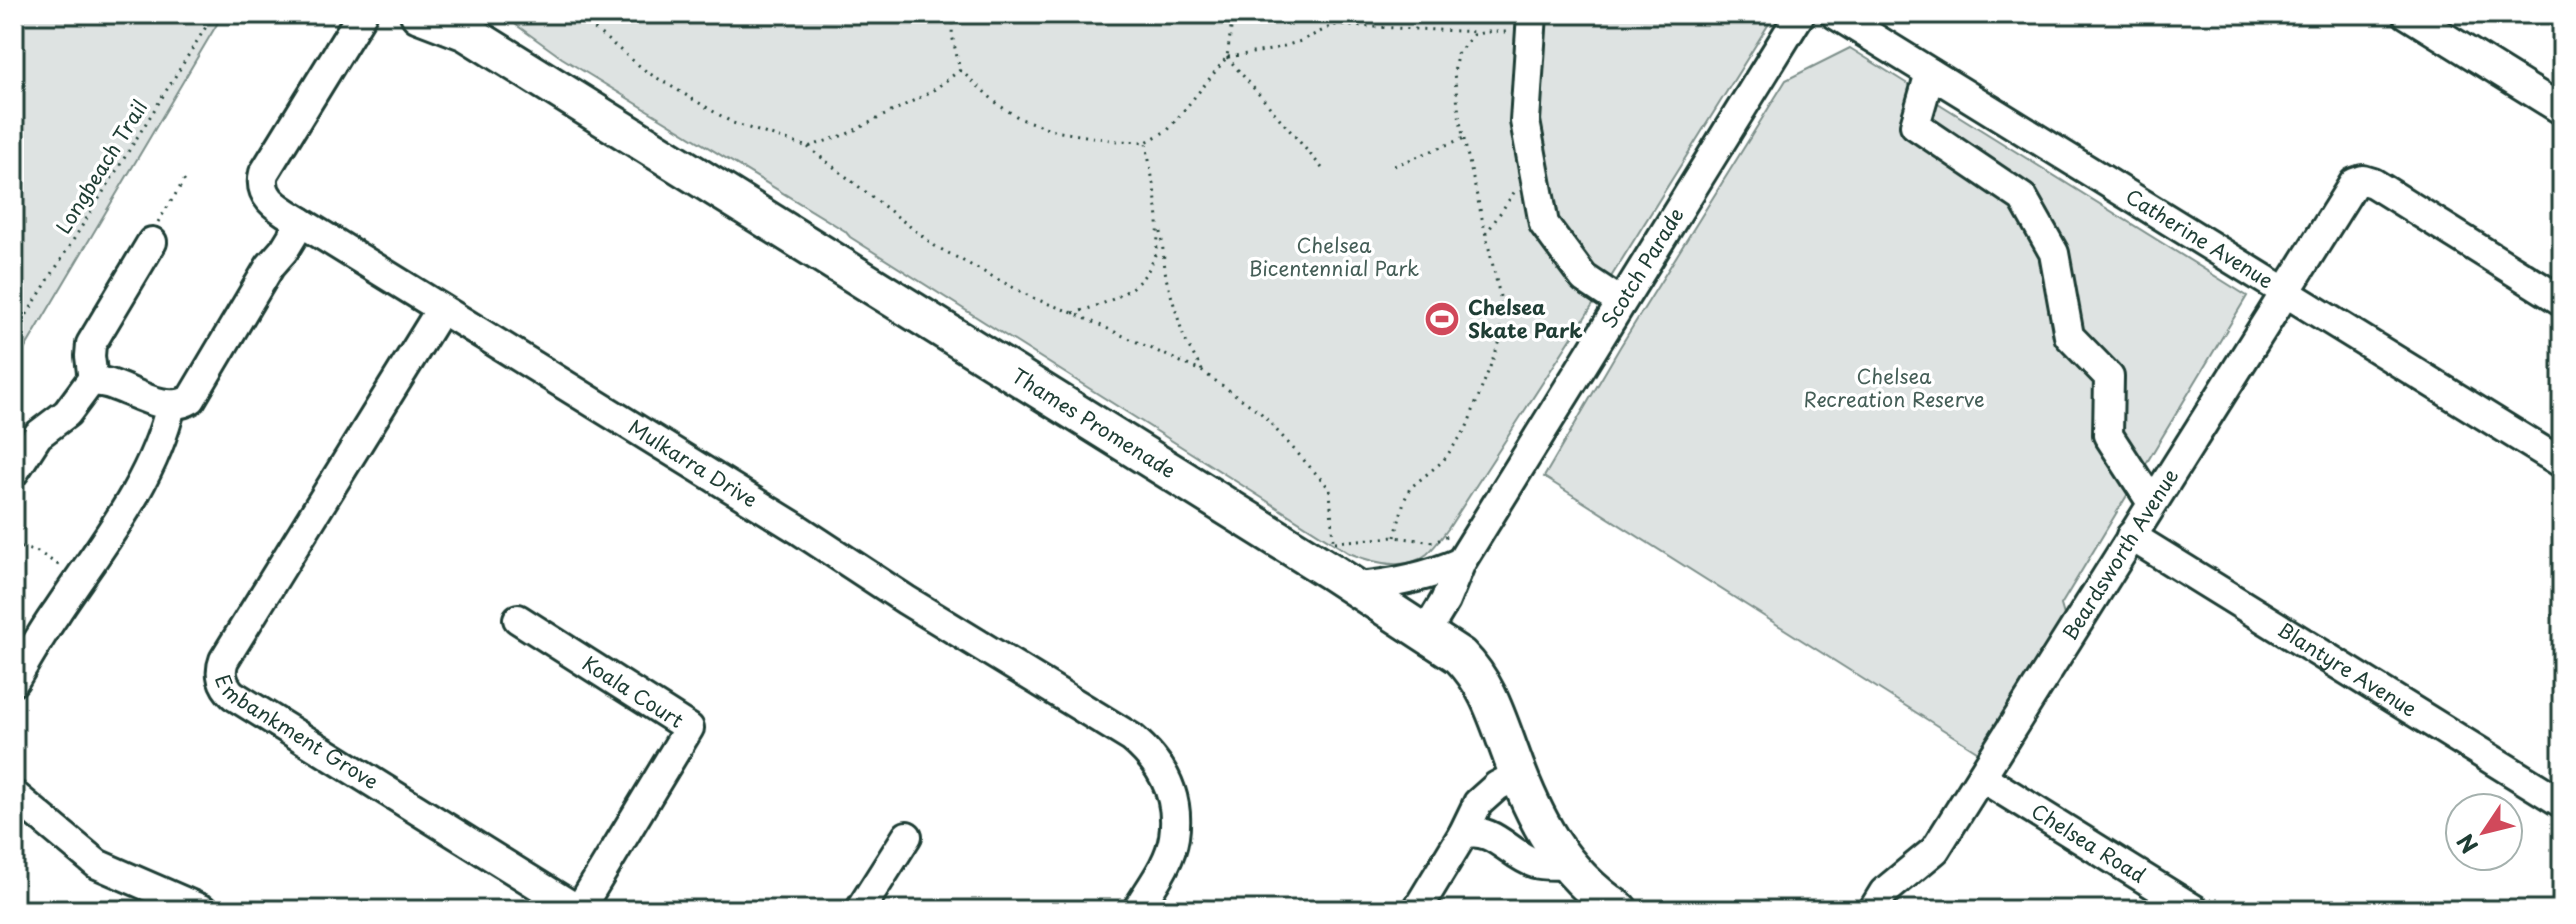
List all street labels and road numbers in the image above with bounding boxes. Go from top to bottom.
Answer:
street label: Longbeach Trail [48,94,154,239]
street label: Catherine Avenue [2120,181,2279,295]
street label: Scotch Parade [1593,202,1691,334]
street label: Thames Promenade [1006,360,1182,485]
street label: Mulkarra Drive [623,412,763,514]
street label: Beardsworth Avenue [2054,462,2185,646]
street label: Blantyre Avenue [2272,614,2423,724]
street label: Koala Court [577,648,690,735]
street label: Embankment Grove [208,670,384,796]
street label: Chelsea Road [2026,796,2152,890]

